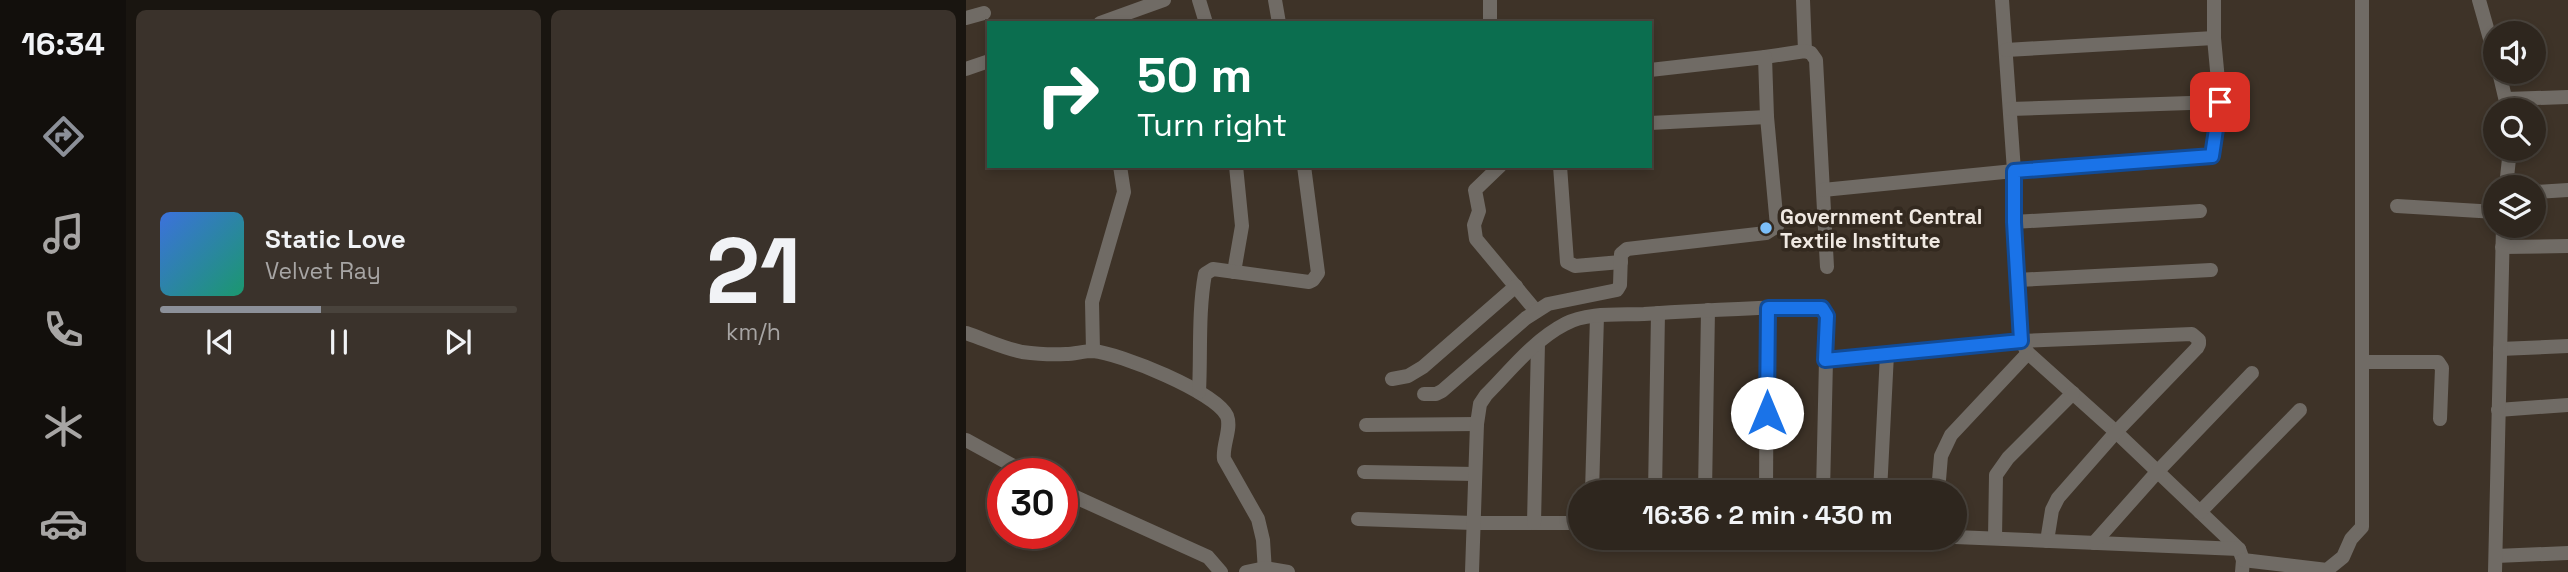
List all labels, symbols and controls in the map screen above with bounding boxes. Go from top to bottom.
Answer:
map controls [2483,21,2546,238]
button: sound [2483,21,2546,84]
text: 16:34 [21,24,105,64]
text: 50 m [1137,44,1252,106]
icon: right [1022,49,1113,140]
pin [2190,72,2250,132]
icon: arrive [2201,83,2239,121]
button: search [2483,98,2546,161]
text: Turn right [1137,105,1287,145]
icon: directions [39,112,88,161]
button: layers [2483,175,2546,238]
place label: Government Central Textile Institute [1780,203,1982,254]
icon: music [39,209,88,258]
text: 21 [706,213,801,330]
marker: Government Central Textile Institute [1758,220,1774,236]
text: Static Love [265,222,406,256]
text: Velvet Ray [265,256,381,286]
icon: phone [39,305,88,354]
text: km/h [726,317,781,347]
icon: previous [201,323,239,361]
icon: pause [320,323,358,361]
icon: next [439,323,477,361]
position arrow [1730,376,1804,450]
icon: climate [39,402,88,451]
speed limit sign: 30 [987,458,1078,549]
text: 16:36 · 2 min · 430 m [1642,498,1893,532]
icon: car [39,499,88,548]

